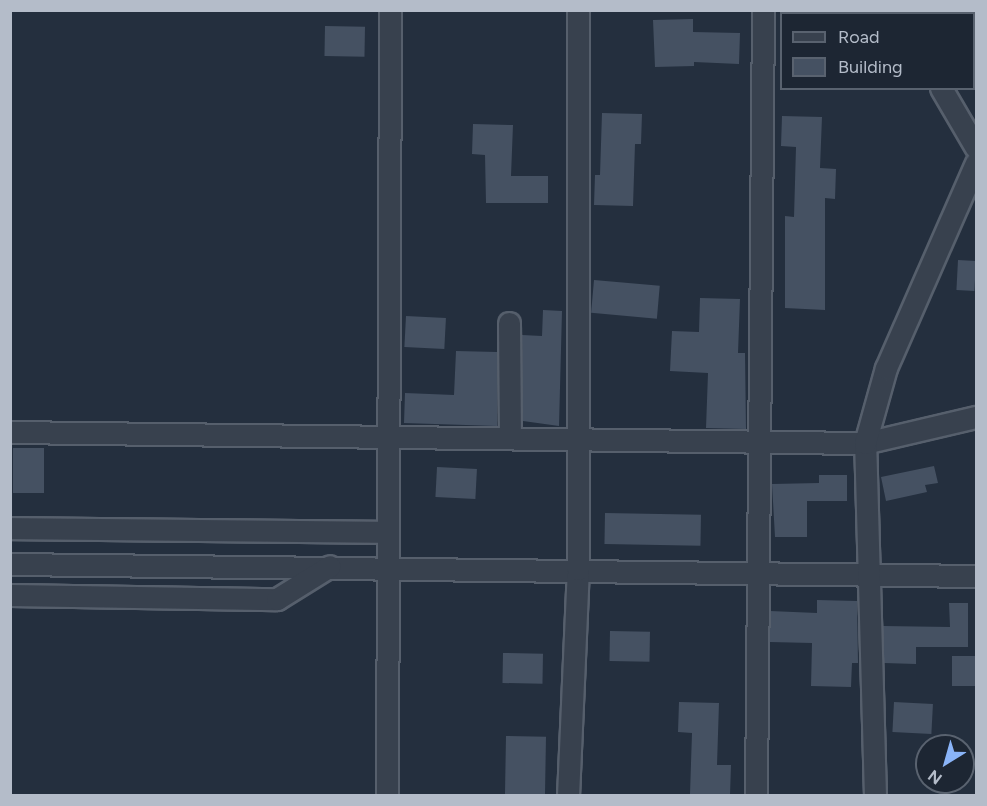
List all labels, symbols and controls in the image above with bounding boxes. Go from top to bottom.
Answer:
legend [780,12,975,90]
text: Road [838,26,879,48]
text: Building [838,56,903,78]
north arrow [915,734,975,794]
text: N [924,766,946,788]

